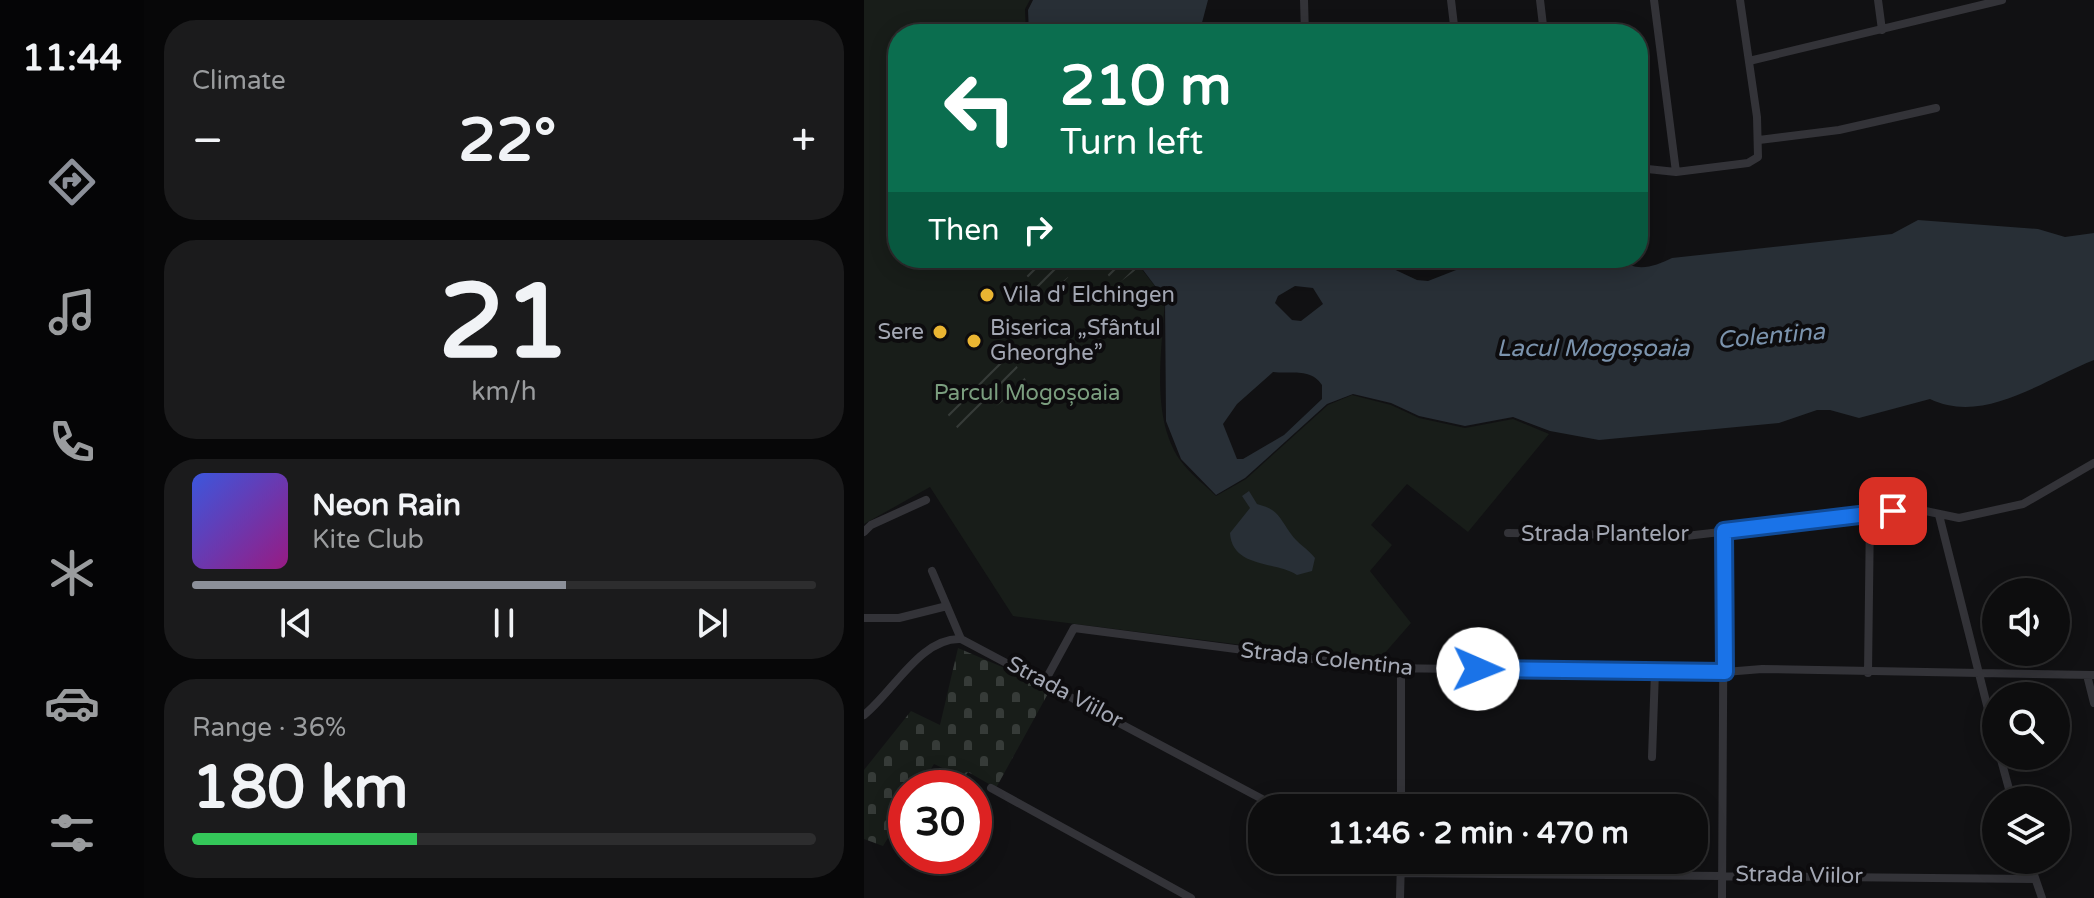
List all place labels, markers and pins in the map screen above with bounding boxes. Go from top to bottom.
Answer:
place label: Vila d' Elchingen [1003,282,1175,308]
marker: Vila d' Elchingen [978,286,996,304]
place label: Biserica „Sfântul Gheorghe” [990,315,1161,366]
place label: Sere [877,319,924,345]
marker: Sere [931,323,949,341]
marker: Biserica „Sfântul Gheorghe” [965,332,983,350]
pin [1859,477,1927,545]

